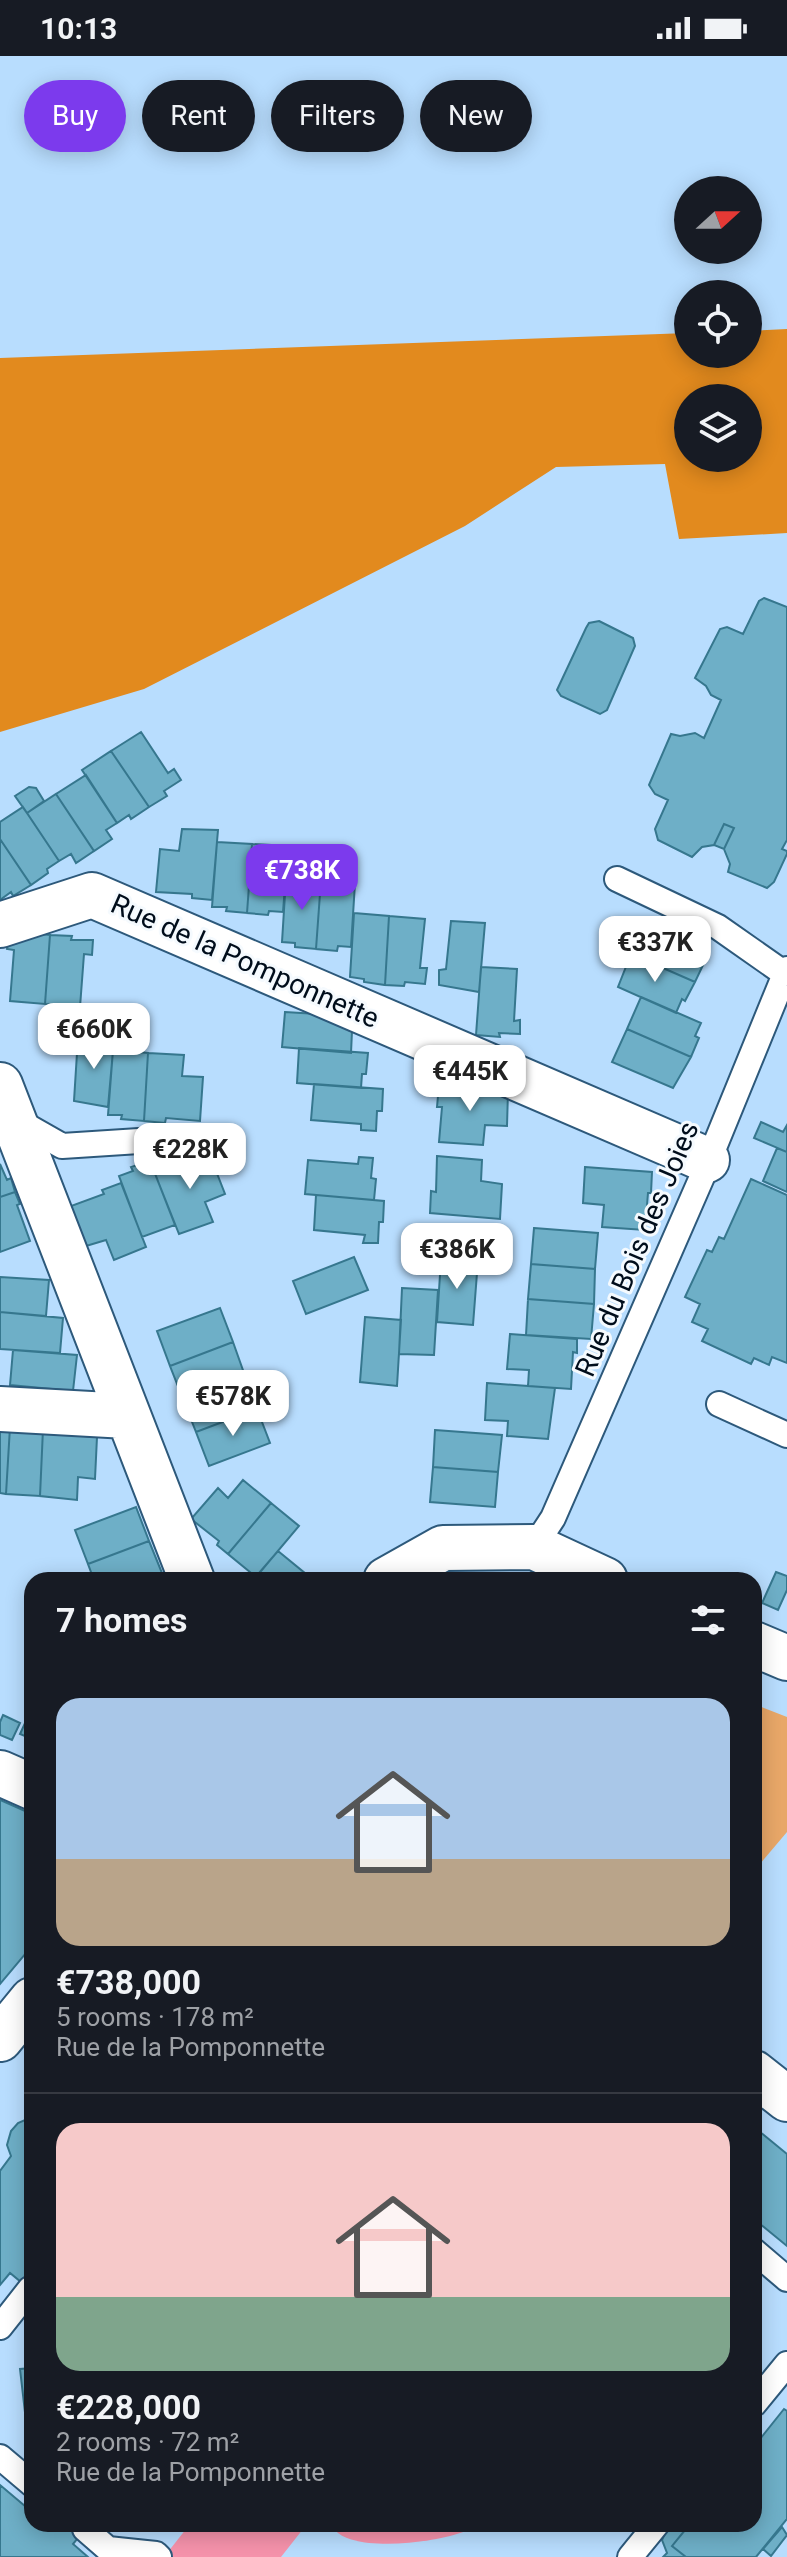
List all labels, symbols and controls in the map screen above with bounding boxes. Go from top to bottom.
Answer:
text: 10:13 [40,11,117,46]
chip: Buy [24,80,126,152]
chip: Rent [142,80,255,152]
chip: Filters [271,80,404,152]
chip: New [420,80,532,152]
north arrow [674,176,762,264]
map controls [674,176,762,472]
button: locate [674,280,762,368]
button: layers [674,384,762,472]
pin: €738K [246,844,358,912]
text: €738K [264,855,340,885]
street label: Rue de la Pomponnette [106,887,384,1035]
pin: €337K [599,916,711,984]
text: €337K [617,927,693,957]
pin: €660K [38,1003,150,1071]
text: €660K [56,1014,132,1044]
pin: €445K [414,1045,526,1113]
text: €445K [432,1056,508,1086]
street label: Rue du Bois des Joies [568,1117,706,1381]
pin: €228K [134,1123,246,1191]
text: €228K [152,1134,228,1164]
pin: €386K [401,1223,513,1291]
text: €386K [419,1234,495,1264]
pin: €578K [177,1370,289,1438]
text: €578K [195,1381,271,1411]
icon: filters [686,1598,730,1642]
text: 7 homes [56,1600,187,1640]
icon: home [321,1750,465,1894]
text: €738,000 [56,1962,201,2002]
text: 5 rooms · 178 m² [56,2002,254,2032]
text: Rue de la Pomponnette [56,2032,325,2062]
icon: home [321,2175,465,2319]
text: €228,000 [56,2387,201,2427]
text: 2 rooms · 72 m² [56,2427,239,2457]
text: Rue de la Pomponnette [56,2457,325,2487]

